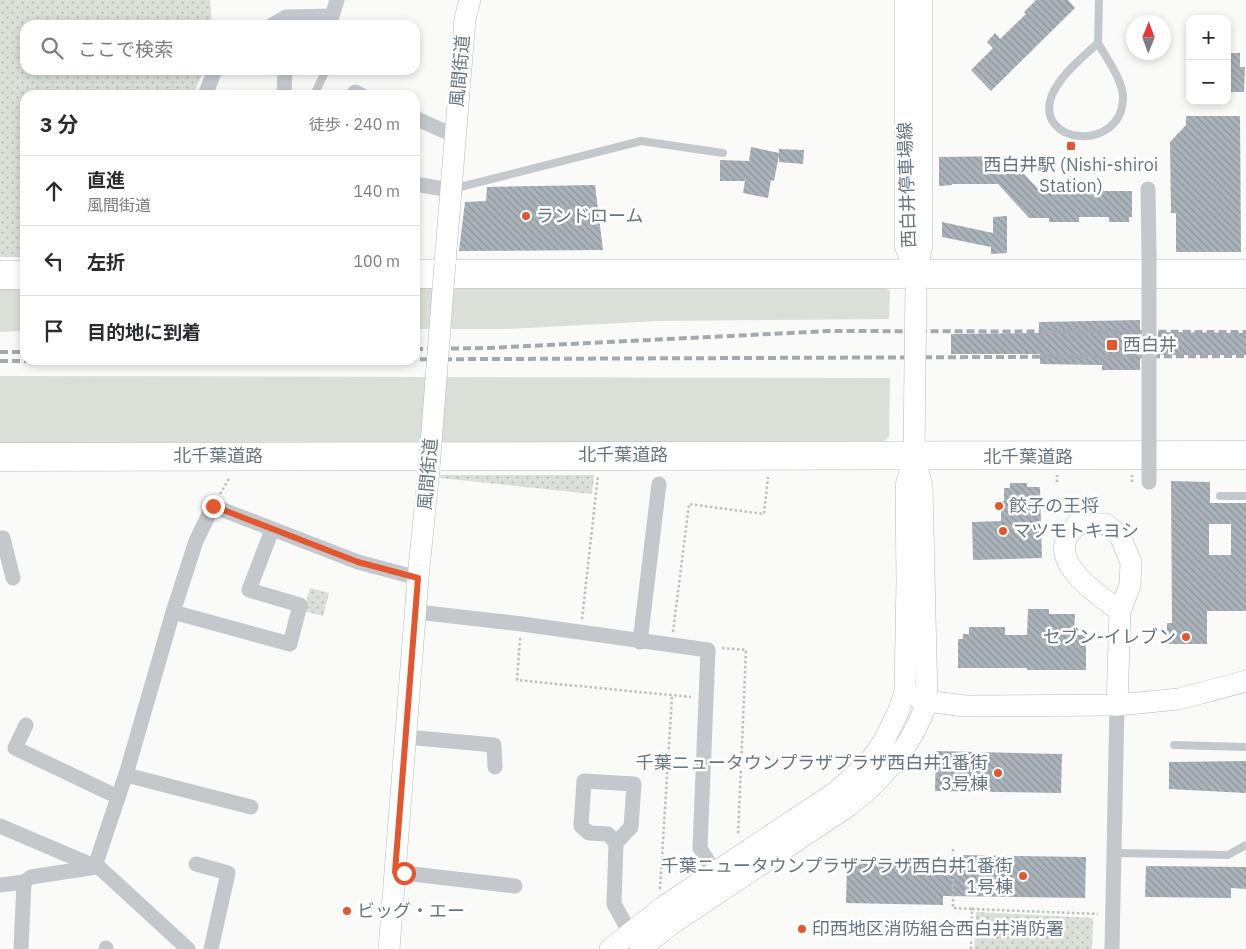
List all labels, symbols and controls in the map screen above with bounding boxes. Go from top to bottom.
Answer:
north arrow [1126,15,1171,60]
map controls [1186,15,1231,105]
button: + [1186,15,1231,60]
search box [20,20,420,75]
icon: search [38,34,66,62]
street label: 風間街道 [445,34,474,108]
text: ここで検索 [78,37,173,61]
button: − [1186,60,1231,105]
text: 3 分 [40,110,79,138]
text: 徒歩 · 240 m [309,114,400,134]
street label: 西白井停車場線 [893,122,920,248]
marker: 西白井駅 (Nishi-shiroi Station) [1065,140,1077,152]
place label: 西白井駅 (Nishi-shiroi Station) [984,153,1158,197]
text: 直進 [87,168,125,192]
icon: ahead [40,177,68,205]
text: 140 m [353,181,400,201]
text: 風間街道 [87,195,151,215]
place label: ランドローム [536,204,643,227]
marker: ランドローム [520,210,532,222]
icon: left [40,247,68,275]
text: 左折 [87,250,125,274]
text: 100 m [353,251,400,271]
icon: arrive [40,317,68,345]
text: 目的地に到着 [87,320,201,344]
place label: 西白井 [1123,333,1177,356]
marker: 西白井 [1105,338,1119,352]
street label: 風間街道 [413,437,442,511]
street label: 北千葉道路 [578,443,668,466]
street label: 北千葉道路 [173,444,263,467]
street label: 北千葉道路 [983,445,1073,468]
place label: 餃子の王将 [1009,494,1099,517]
route end [202,495,225,518]
marker: 餃子の王将 [993,500,1005,512]
place label: マツモトキヨシ [1013,519,1139,542]
marker: マツモトキヨシ [997,525,1009,537]
place label: セブン-イレブン [1043,625,1176,648]
marker: セブン-イレブン [1180,631,1192,643]
place label: 千葉ニュータウンプラザプラザ西白井1番街 3号棟 [636,751,988,795]
marker: 千葉ニュータウンプラザプラザ西白井1番街 3号棟 [992,767,1004,779]
place label: 千葉ニュータウンプラザプラザ西白井1番街 1号棟 [661,854,1013,898]
route start [393,862,416,885]
marker: 千葉ニュータウンプラザプラザ西白井1番街 1号棟 [1017,870,1029,882]
place label: ビッグ・エー [357,899,465,922]
marker: ビッグ・エー [341,905,353,917]
place label: 印西地区消防組合西白井消防署 [812,917,1064,940]
marker: 印西地区消防組合西白井消防署 [796,923,808,935]

